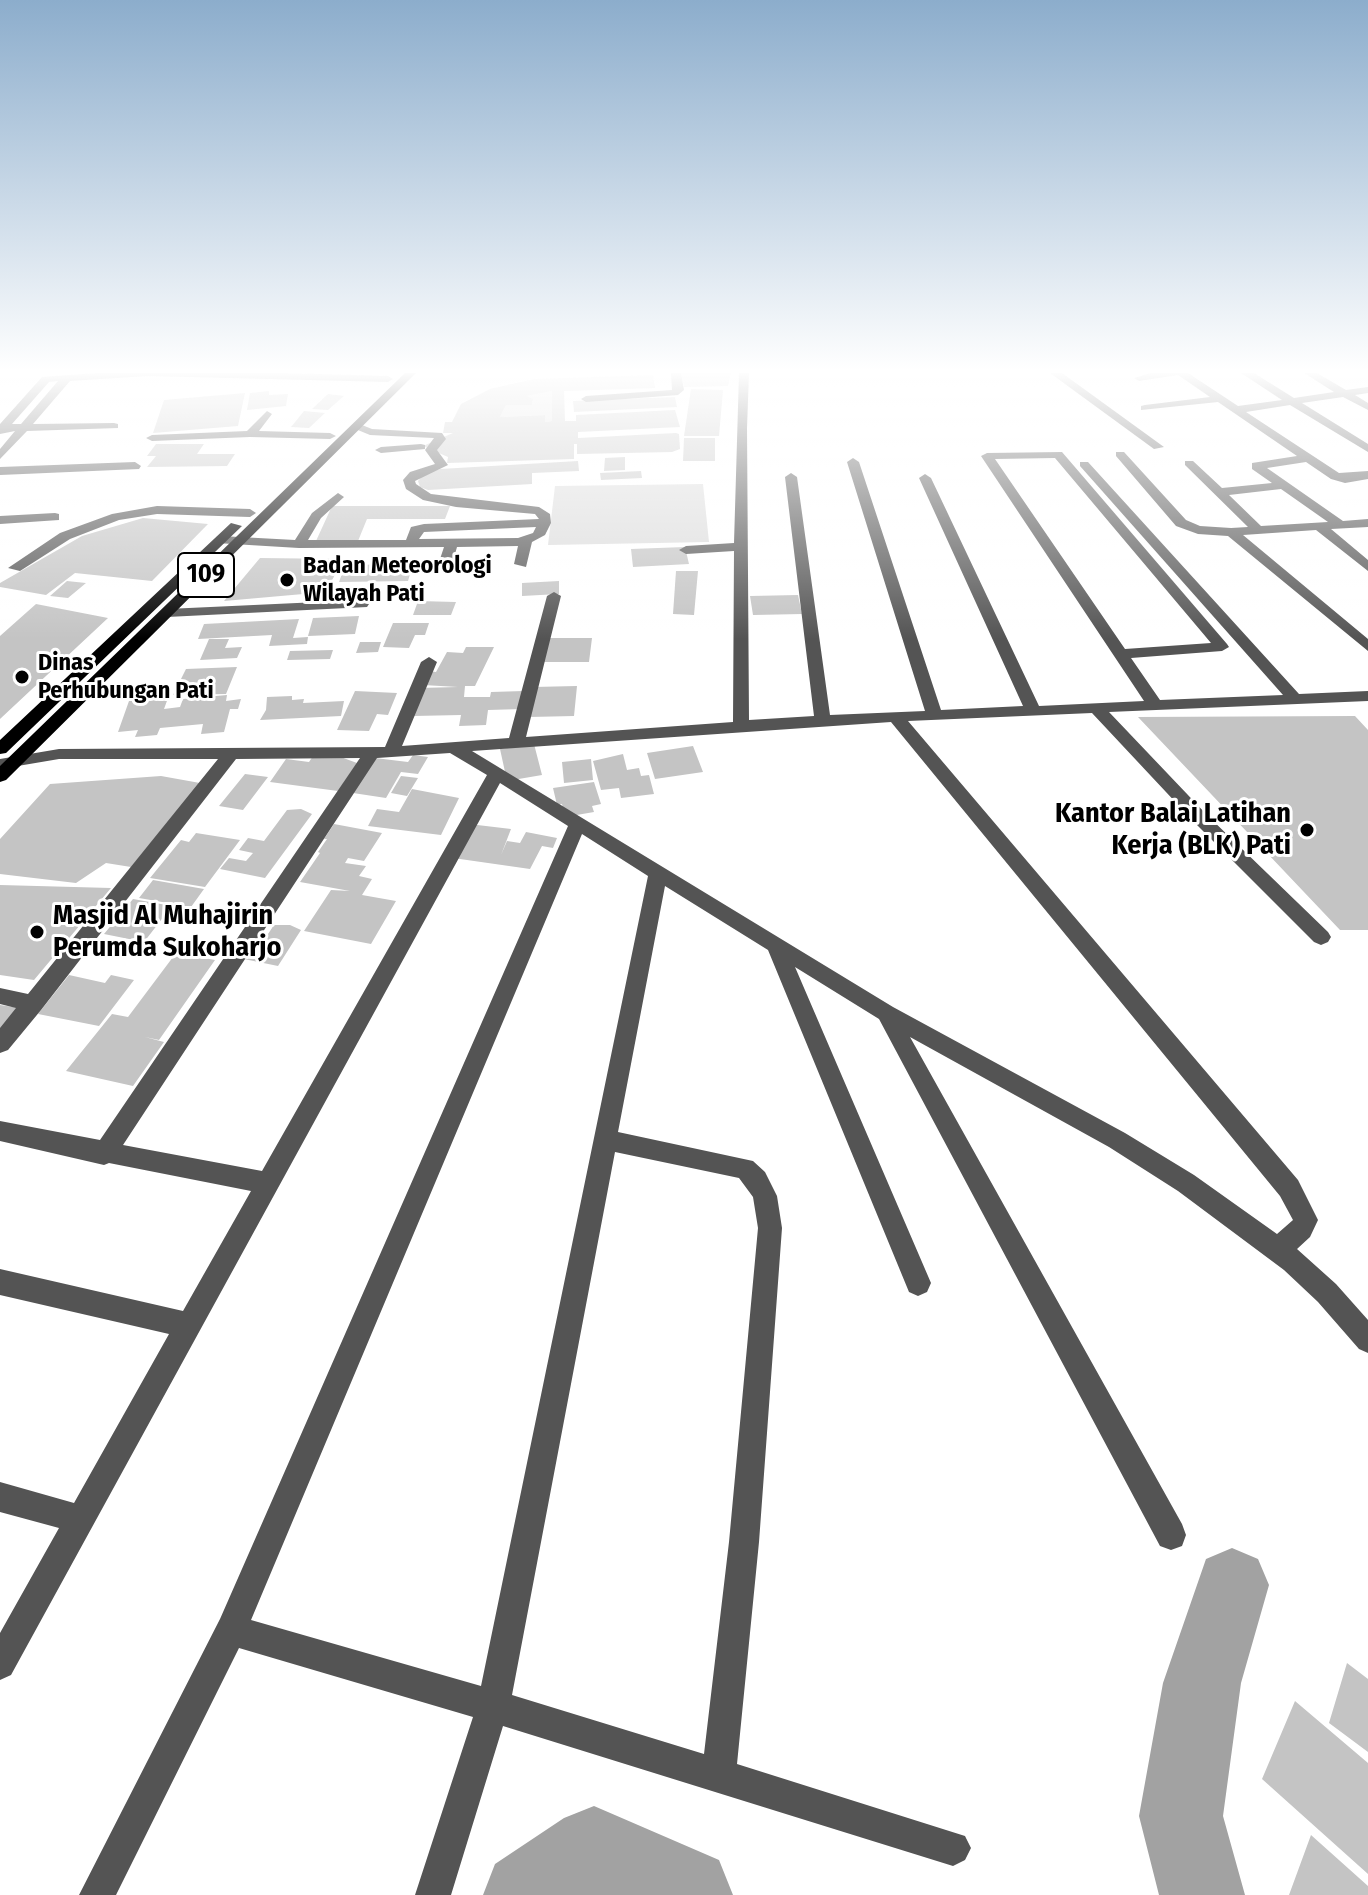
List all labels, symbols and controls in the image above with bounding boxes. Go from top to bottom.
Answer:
place label: Badan Meteorologi Wilayah Pati [303,552,492,608]
road number: 109 [178,553,234,597]
marker: Badan Meteorologi Wilayah Pati [278,571,296,589]
place label: Dinas Perhubungan Pati [38,649,214,705]
marker: Dinas Perhubungan Pati [13,668,31,686]
place label: Kantor Balai Latihan Kerja (BLK) Pati [1055,797,1291,863]
marker: Kantor Balai Latihan Kerja (BLK) Pati [1298,821,1316,839]
place label: Masjid Al Muhajirin Perumda Sukoharjo [53,899,281,965]
marker: Masjid Al Muhajirin Perumda Sukoharjo [28,923,46,941]

